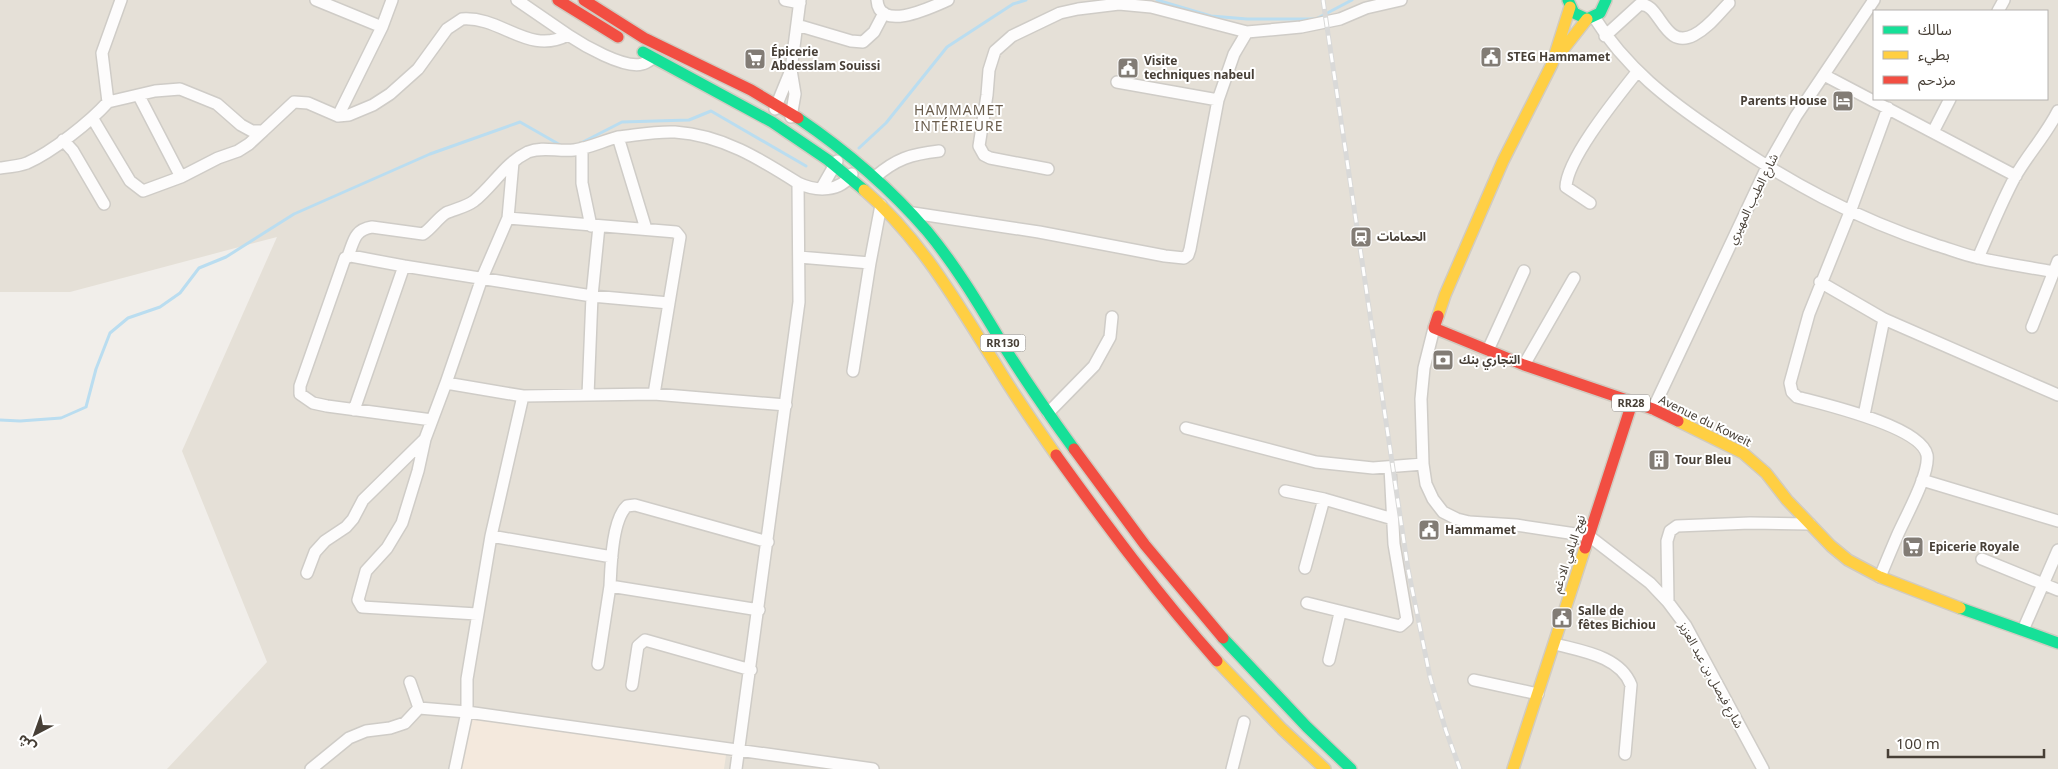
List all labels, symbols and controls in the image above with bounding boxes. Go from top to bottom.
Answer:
legend [1873,10,2048,100]
text: سالك [1918,19,1952,39]
place label: Épicerie Abdesslam Souissi [771,43,880,74]
text: بطيء [1918,44,1950,66]
public building icon: STEG Hammamet [1479,45,1503,69]
supermarket icon: Épicerie Abdesslam Souissi [743,47,767,71]
place label: STEG Hammamet [1507,48,1610,65]
place label: Visite techniques nabeul [1144,52,1255,83]
public building icon: Visite techniques nabeul [1116,56,1140,80]
text: مزدحم [1918,69,1956,91]
hotel icon: Parents House [1831,89,1855,113]
place label: Parents House [1740,92,1827,109]
district label: HAMMAMET INTÉRIEURE [914,100,1004,135]
street label: شارع الطيب المهيري [1723,151,1784,248]
station icon: الحمامات [1349,225,1373,249]
place label: الحمامات [1377,228,1426,245]
road number: RR130 [980,334,1026,352]
bank icon: التجاري بنك [1431,348,1455,372]
place label: التجاري بنك [1459,351,1520,370]
street label: Avenue du Koweit [1656,391,1755,451]
road number: RR28 [1612,394,1650,412]
building icon: Tour Bleu [1647,448,1671,472]
place label: Tour Bleu [1675,451,1731,468]
street label: نهج الباهي الادغم [1548,513,1591,596]
public building icon: Hammamet [1417,518,1441,542]
place label: Hammamet [1445,521,1516,538]
supermarket icon: Epicerie Royale [1901,535,1925,559]
place label: Epicerie Royale [1929,538,2019,555]
place label: Salle de fêtes Bichiou [1578,602,1656,633]
public building icon: Salle de fêtes Bichiou [1550,606,1574,630]
street label: شارع فيصل بن عبد العزيز [1674,618,1748,732]
north arrow [10,709,60,759]
scale bar [1888,726,2044,758]
text: ش [13,731,40,758]
text: 100 m [1896,733,1940,753]

